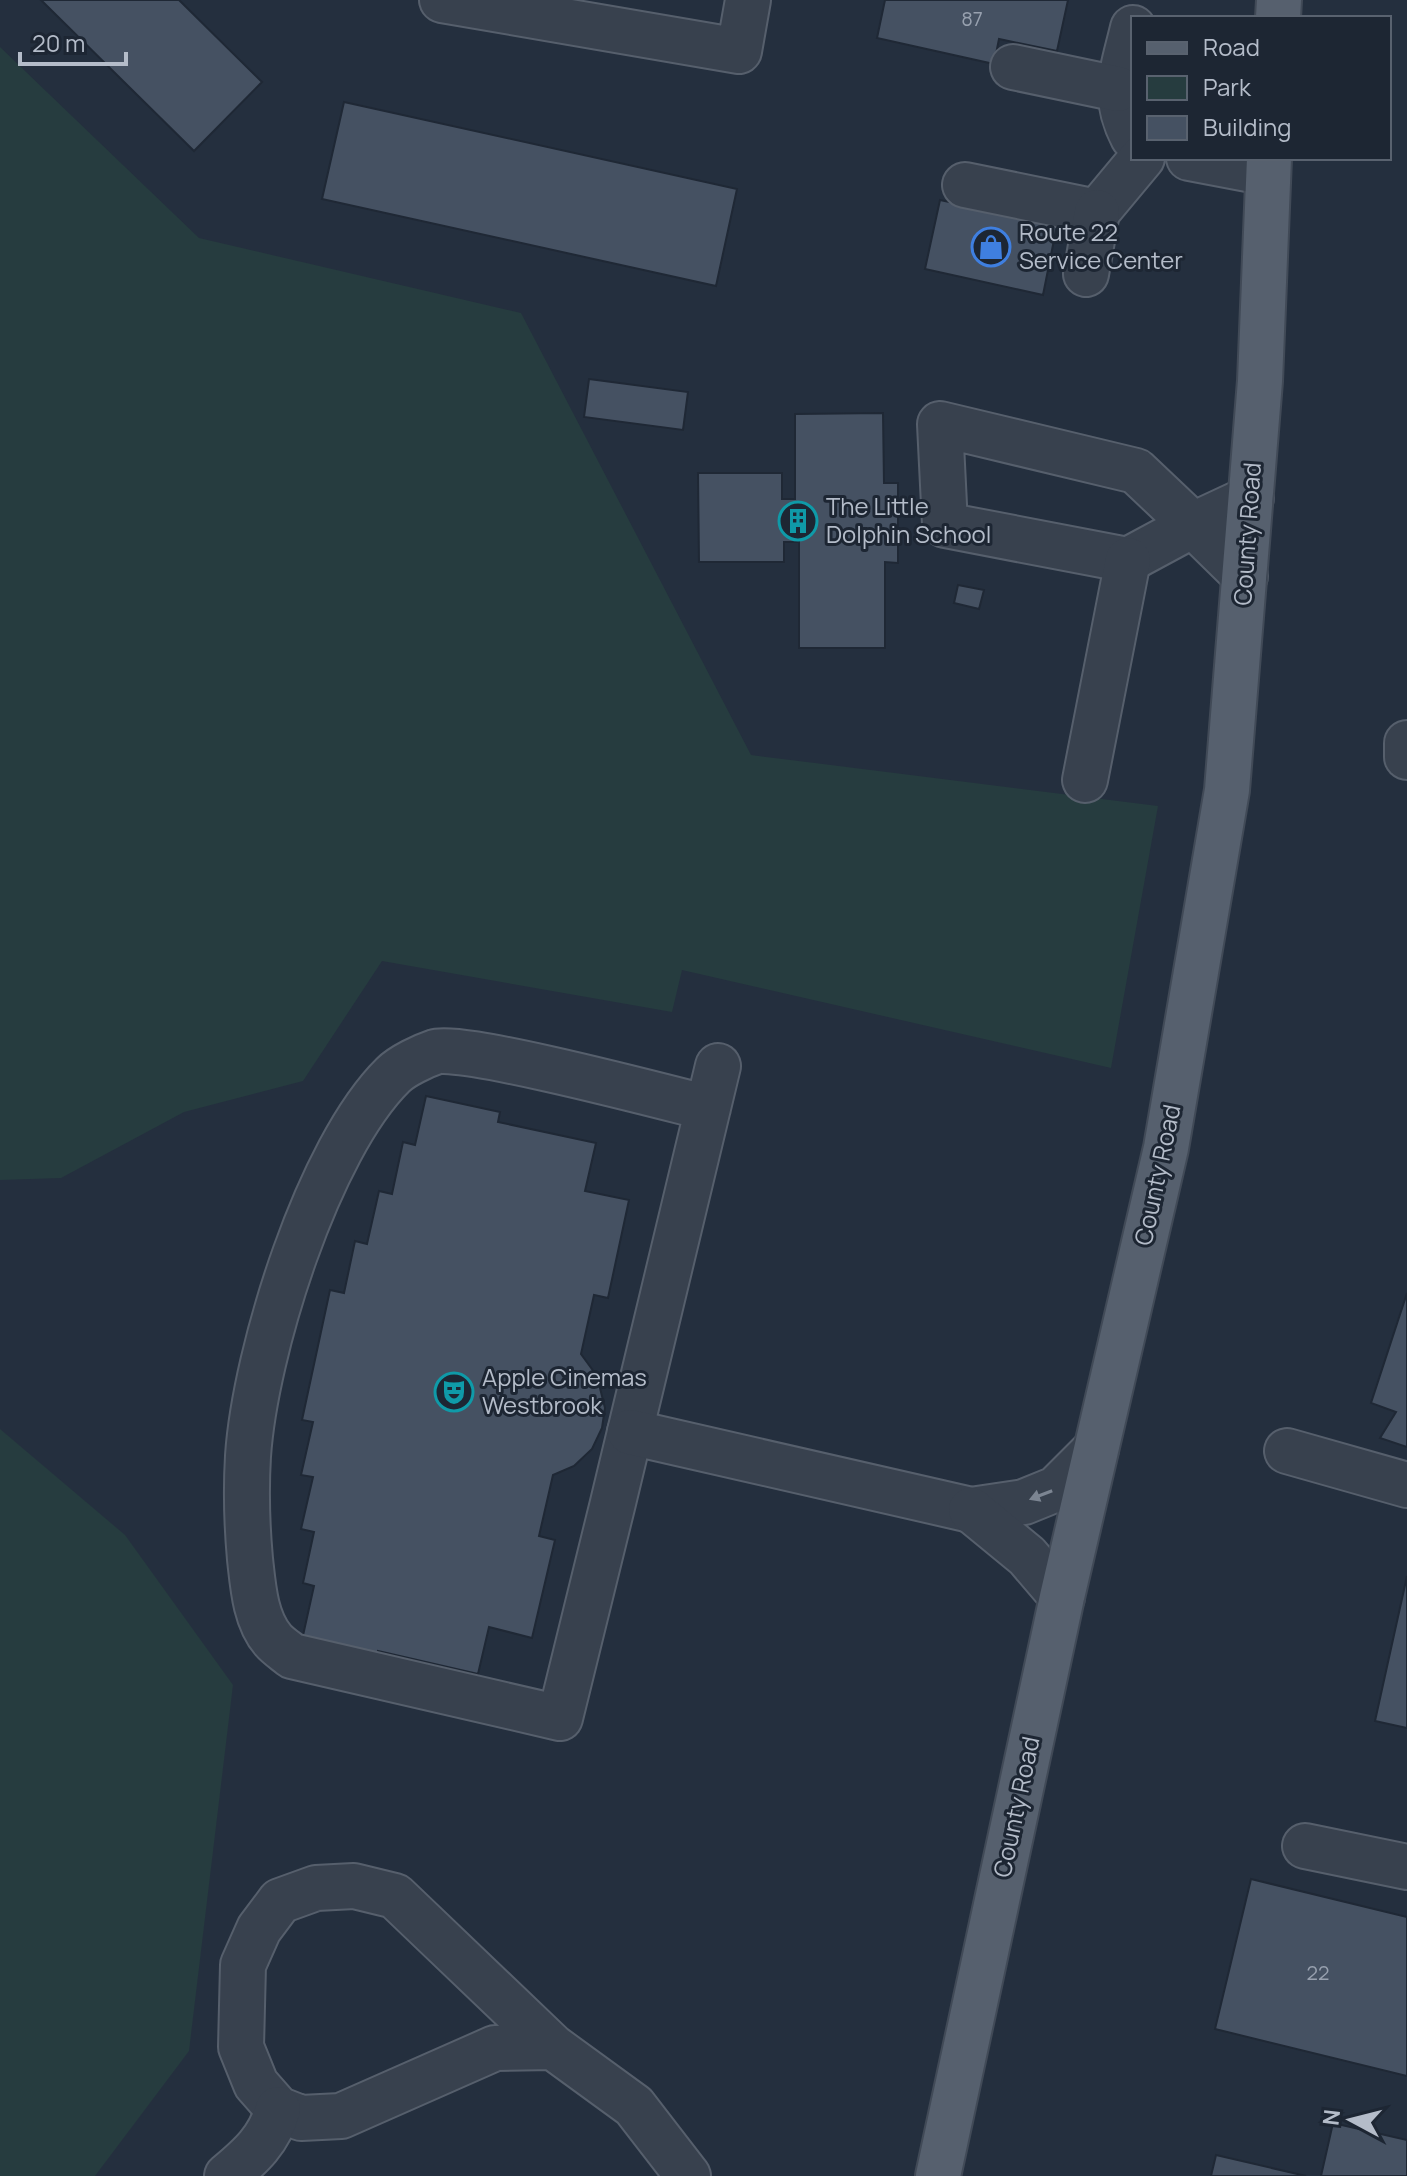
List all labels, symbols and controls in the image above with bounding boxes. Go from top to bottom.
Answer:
house number: 87 [961,5,983,32]
scale bar [20,16,126,66]
legend [1131,16,1391,160]
text: 20 m [32,26,85,59]
text: Road [1203,30,1260,63]
text: Park [1203,70,1252,103]
text: Building [1203,110,1291,143]
place label: Route 22 Service Center [1019,215,1183,276]
shop icon: Route 22 Service Center [970,226,1012,268]
street label: County Road [1225,461,1268,607]
place label: The Little Dolphin School [826,489,991,550]
building icon: The Little Dolphin School [777,500,819,542]
street label: County Road [1125,1101,1188,1248]
place label: Apple Cinemas Westbrook [482,1360,647,1421]
theatre icon: Apple Cinemas Westbrook [433,1371,475,1413]
one-way arrow [1029,1489,1053,1502]
street label: County Road [984,1733,1047,1880]
house number: 22 [1307,1959,1329,1986]
north arrow [1311,2080,1391,2160]
text: N [1315,2108,1347,2127]

